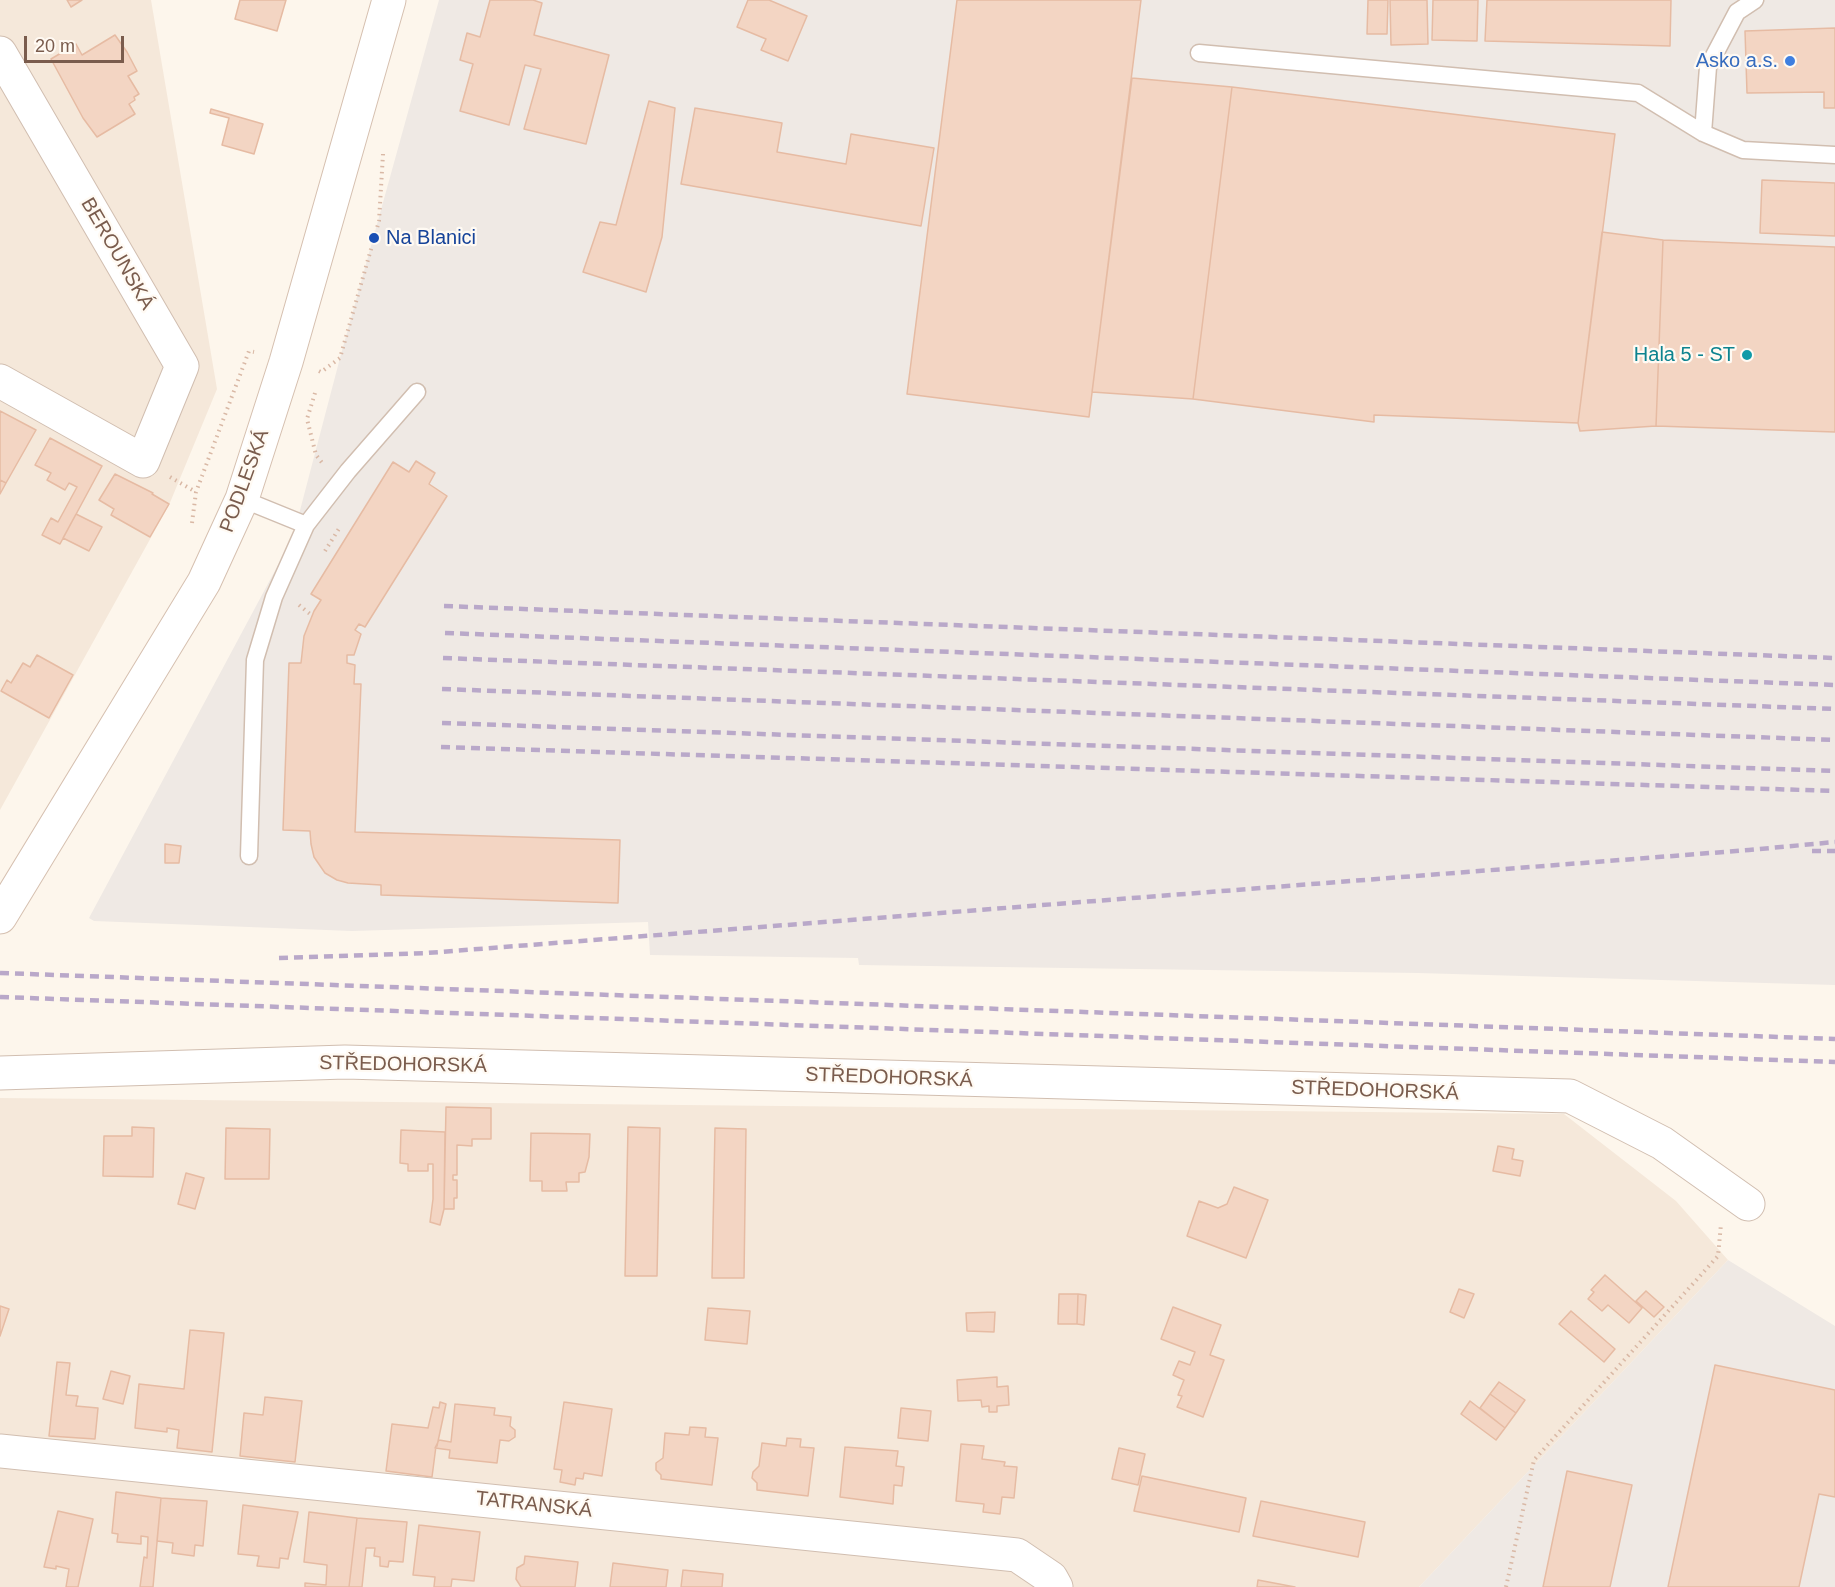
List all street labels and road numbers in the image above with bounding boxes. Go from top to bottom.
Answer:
street label: BEROUNSKÁ [75,194,159,314]
street label: PODLESKÁ [215,426,275,536]
street label: STŘEDOHORSKÁ [319,1052,487,1078]
street label: STŘEDOHORSKÁ [805,1063,973,1093]
street label: STŘEDOHORSKÁ [1291,1076,1459,1106]
street label: TATRANSKÁ [475,1487,593,1523]

